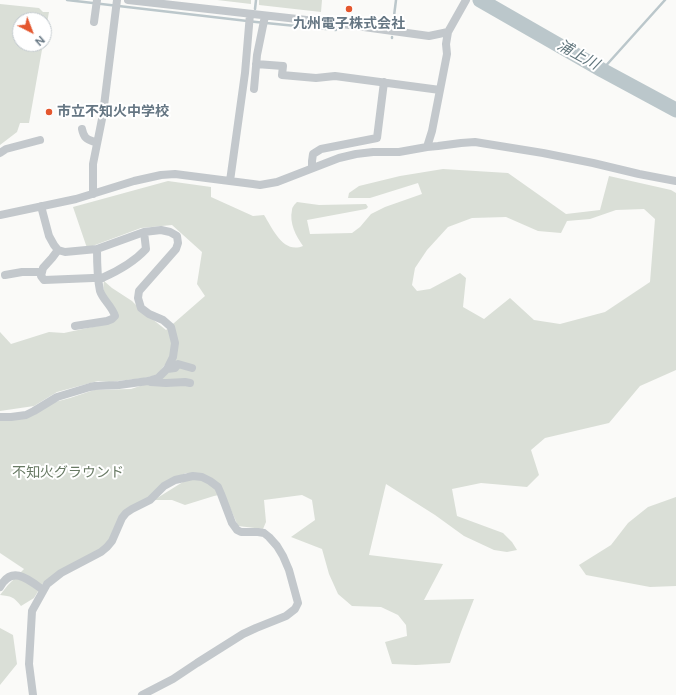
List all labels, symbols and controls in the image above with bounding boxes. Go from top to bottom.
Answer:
marker: 九州電子株式会社 [344,4,354,14]
north arrow [12,12,52,52]
place label: 九州電子株式会社 [293,16,405,32]
text: N [32,33,47,48]
water label: 浦上川 [554,36,602,74]
place label: 市立不知火中学校 [57,104,169,120]
marker: 市立不知火中学校 [44,107,54,117]
park label: 不知火グラウンド [12,465,124,481]

